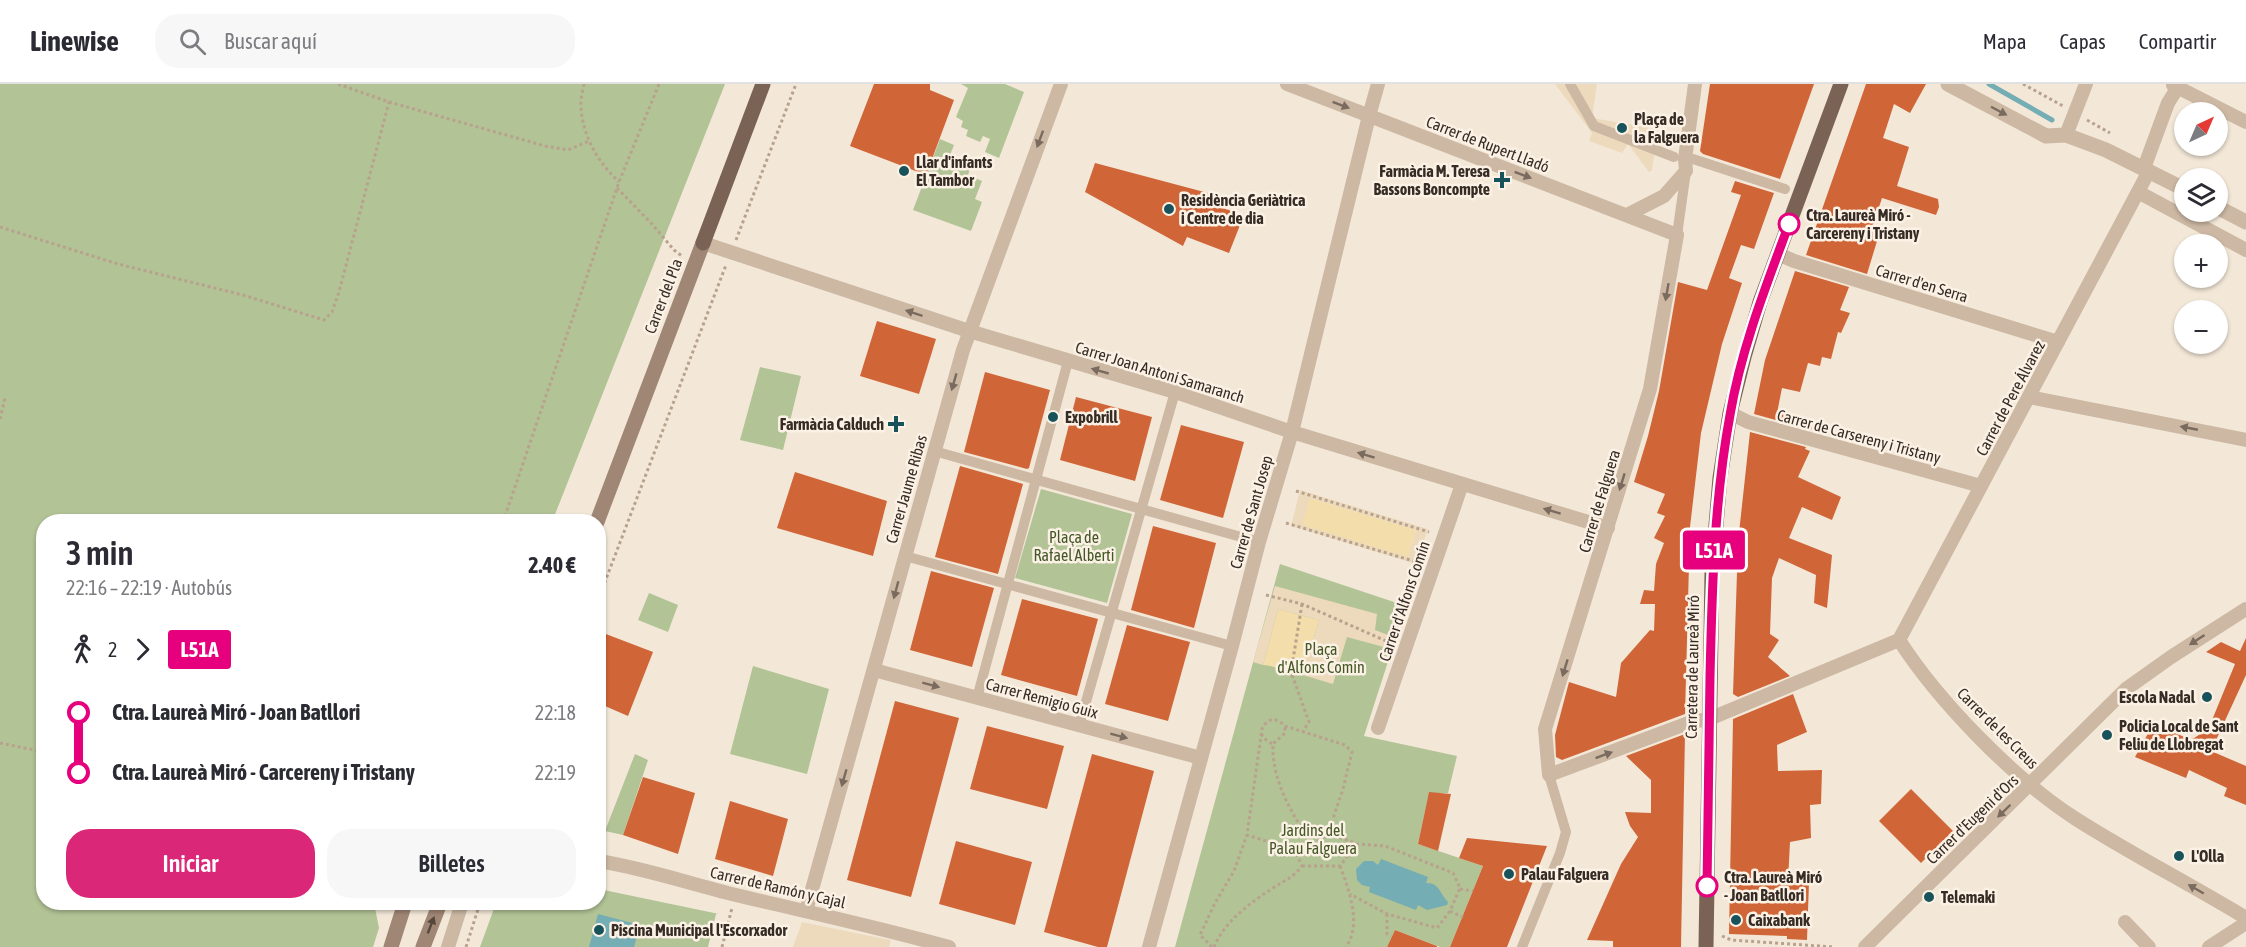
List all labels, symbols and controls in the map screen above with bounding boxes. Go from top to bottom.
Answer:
search box [155,14,575,68]
text: Linewise [30,25,119,57]
icon: search [176,25,209,58]
text: Buscar aquí [224,28,317,54]
text: Mapa [1983,29,2026,53]
text: Capas [2059,29,2106,53]
text: Compartir [2139,29,2216,53]
one-way arrow [1333,100,1351,110]
north arrow [2174,102,2228,156]
map controls [2174,102,2228,354]
one-way arrow [1991,107,2008,116]
place label: Plaça de la Falguera [1634,110,1699,146]
street label: Carrer de Rupert Lladó [1424,112,1552,177]
marker: Plaça de la Falguera [1615,121,1629,135]
one-way arrow [1035,130,1045,148]
place label: Llar d'infants El Tambor [916,153,993,189]
place label: Farmàcia M. Teresa Bassons Boncompte [1373,162,1490,198]
marker: Llar d'infants El Tambor [897,164,911,178]
button: layers [2174,168,2228,222]
one-way arrow [1515,171,1533,181]
marker: Farmàcia M. Teresa Bassons Boncompte [1495,173,1509,187]
place label: Residència Geriàtrica i Centre de dia [1181,191,1305,227]
marker: Residència Geriàtrica i Centre de dia [1162,202,1176,216]
place label: Ctra. Laureà Miró - Carcereny i Tristany [1806,206,1920,242]
marker: Ctra. Laureà Miró - Carcereny i Tristany [1778,213,1800,235]
button: + [2174,234,2228,288]
street label: Carrer del Pla [640,256,686,336]
street label: Carrer d'en Serra [1874,260,1970,306]
one-way arrow [1662,283,1671,302]
button: − [2174,300,2228,354]
one-way arrow [904,307,922,317]
street label: Carrer de Pere Álvarez [1972,337,2048,459]
street label: Carrer Joan Antoni Samaranch [1073,338,1247,406]
one-way arrow [1091,365,1109,375]
one-way arrow [949,373,958,391]
street label: Carrer de Carsereny i Tristany [1775,406,1943,468]
place label: Expobrill [1065,408,1119,426]
marker: Expobrill [1046,410,1060,424]
place label: Farmàcia Calduch [780,415,884,433]
marker: Farmàcia Calduch [889,417,903,431]
one-way arrow [2179,423,2198,432]
street label: Carrer Jaume Ribas [882,432,930,545]
street label: Carrer de Falguera [1575,447,1624,555]
one-way arrow [1357,450,1375,459]
street label: Carrer de Sant Josep [1226,453,1277,571]
one-way arrow [1617,473,1626,491]
one-way arrow [1543,506,1561,515]
park label: Plaça de Rafael Alberti [1034,528,1114,564]
line badge: L51A [1672,530,1756,570]
text: 3 min [66,534,133,572]
text: L51A [1695,538,1733,562]
street label: Carrer d'Alfons Comín [1375,539,1433,663]
text: 2.40 € [528,552,576,578]
text: 22:16 – 22:19 · Autobús [66,576,232,599]
one-way arrow [891,581,900,599]
street label: Carretera de Laureà Miró [1682,595,1702,739]
icon: walk [66,633,99,666]
icon: forward [126,633,159,666]
one-way arrow [2189,635,2205,646]
text: L51A [180,637,219,661]
text: 2 [108,638,117,661]
park label: Plaça d'Alfons Comín [1277,640,1365,676]
one-way arrow [1560,659,1569,677]
street label: Carrer Remigio Guix [984,674,1101,723]
one-way arrow [922,681,940,690]
street label: Carrer de les Creus [1954,684,2042,772]
place label: Escola Nadal [2119,688,2196,706]
marker: Escola Nadal [2200,690,2214,704]
text: Ctra. Laureà Miró - Joan Batllori [112,699,360,725]
text: 22:18 [535,701,576,724]
place label: Policia Local de Sant Feliu de Llobregat [2119,717,2239,753]
marker: Policia Local de Sant Feliu de Llobregat [2100,728,2114,742]
one-way arrow [1110,732,1128,742]
one-way arrow [1595,749,1613,759]
text: Ctra. Laureà Miró - Carcereny i Tristany [112,759,415,785]
text: 22:19 [535,761,576,784]
one-way arrow [839,769,848,787]
street label: Carrer d'Eugeni d'Ors [1922,770,2022,868]
one-way arrow [1998,803,2012,817]
park label: Jardins del Palau Falguera [1269,821,1357,858]
button: Iniciar [66,829,315,898]
button: Billetes [327,829,576,898]
place label: L'Olla [2191,847,2224,865]
marker: L'Olla [2172,849,2186,863]
street label: Carrer de Ramón y Cajal [708,863,848,912]
place label: Palau Falguera [1521,865,1609,883]
marker: Palau Falguera [1502,867,1516,881]
place label: Ctra. Laureà Miró - Joan Batllori [1724,868,1823,904]
marker: Ctra. Laureà Miró - Joan Batllori [1696,875,1718,897]
one-way arrow [2188,883,2204,894]
place label: Telemaki [1941,888,1996,906]
marker: Telemaki [1922,890,1936,904]
place label: Caixabank [1748,911,1811,929]
marker: Caixabank [1729,913,1743,927]
one-way arrow [427,916,437,934]
place label: Piscina Municipal l'Escorxador [611,921,787,939]
marker: Piscina Municipal l'Escorxador [592,923,606,937]

